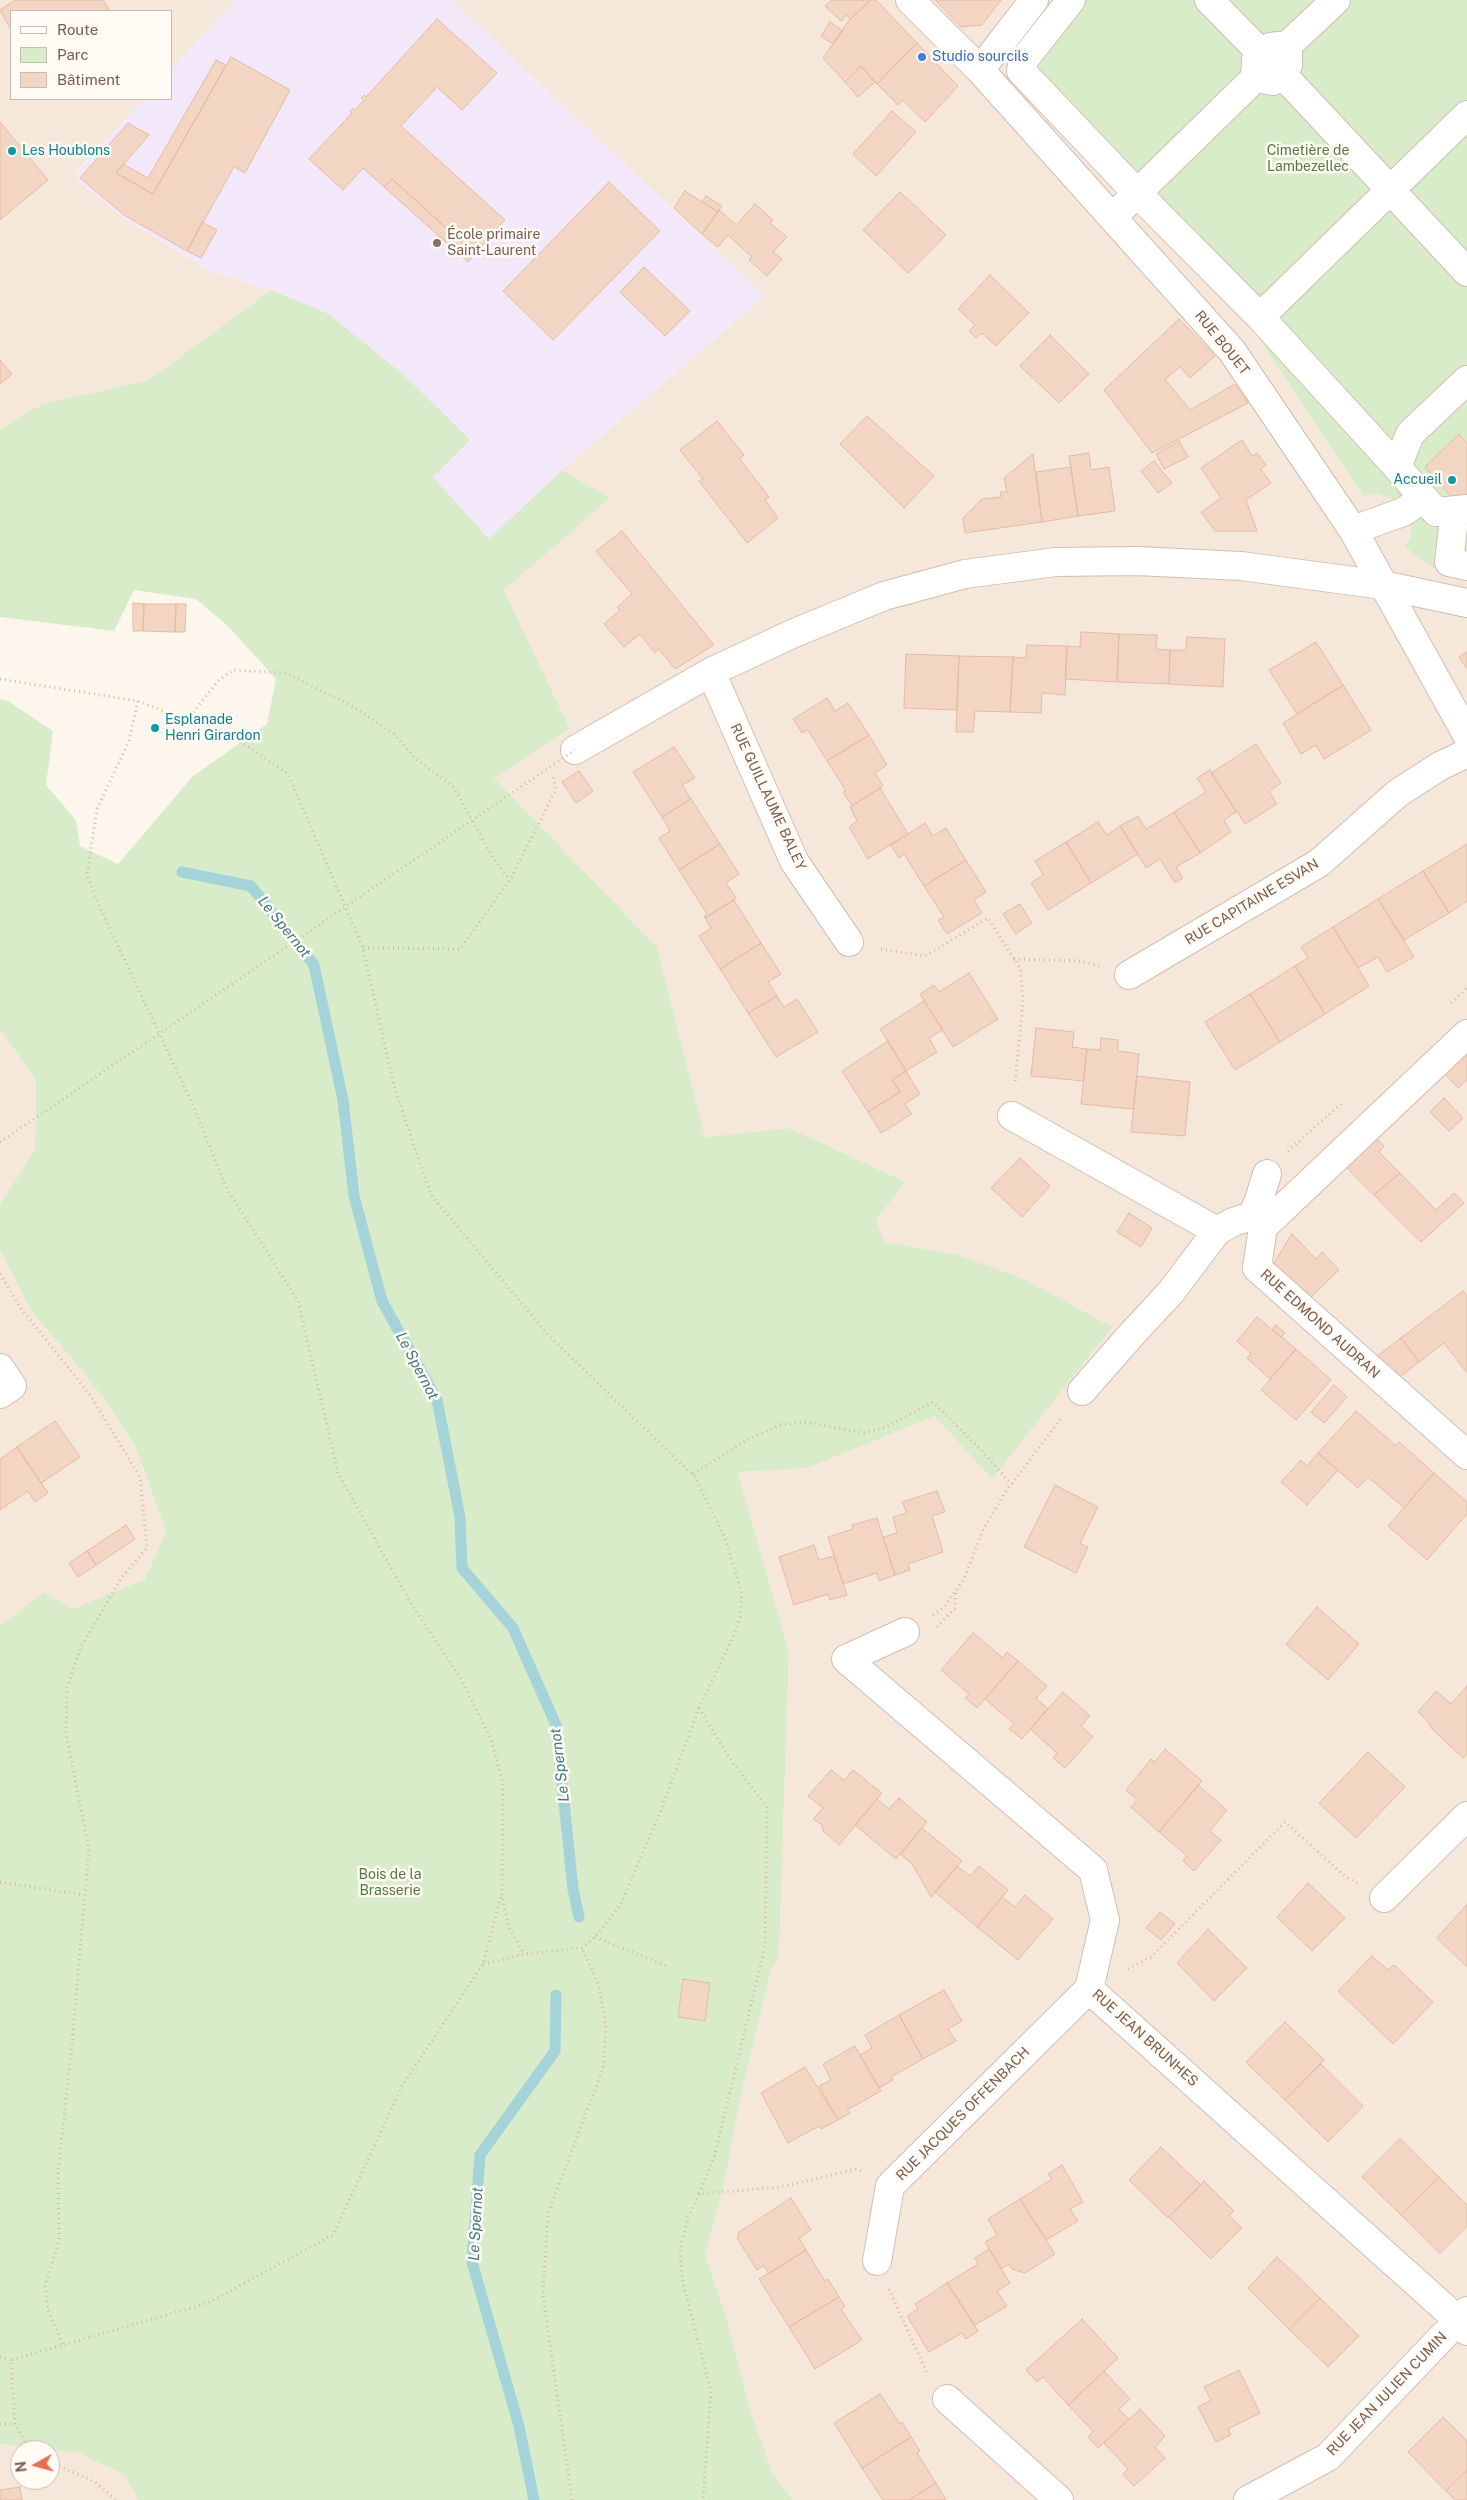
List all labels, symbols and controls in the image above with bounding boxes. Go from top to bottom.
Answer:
legend [10,10,172,100]
text: Route [57,21,98,38]
text: Parc [57,46,89,63]
place label: Studio sourcils [932,49,1029,65]
marker: Studio sourcils [916,51,928,63]
text: Bâtiment [57,71,120,88]
place label: Les Houblons [22,143,110,159]
park label: Cimetière de Lambezellec [1267,143,1349,176]
marker: Les Houblons [6,145,18,157]
place label: École primaire Saint-Laurent [447,227,540,260]
marker: École primaire Saint-Laurent [431,237,443,249]
street label: RUE BOUET [1191,308,1253,378]
place label: Accueil [1393,472,1442,488]
marker: Accueil [1446,474,1458,486]
place label: Esplanade Henri Girardon [165,712,260,744]
street label: RUE GUILLAUME BALEY [727,721,809,873]
marker: Esplanade Henri Girardon [149,722,161,734]
street label: RUE CAPITAINE ESVAN [1182,855,1322,949]
water label: Le Spernot [254,893,314,961]
street label: RUE EDMOND AUDRAN [1257,1266,1383,1382]
water label: Le Spernot [392,1329,442,1403]
water label: Le Spernot [547,1727,573,1803]
park label: Bois de la Brasserie [359,1867,421,1900]
street label: RUE JEAN BRUNHES [1088,1986,1202,2090]
street label: RUE JACQUES OFFENBACH [893,2044,1033,2184]
water label: Le Spernot [465,2187,487,2261]
street label: RUE JEAN JULIEN CUMIN [1323,2329,1451,2459]
north arrow [10,2440,60,2490]
text: N [12,2460,30,2473]

